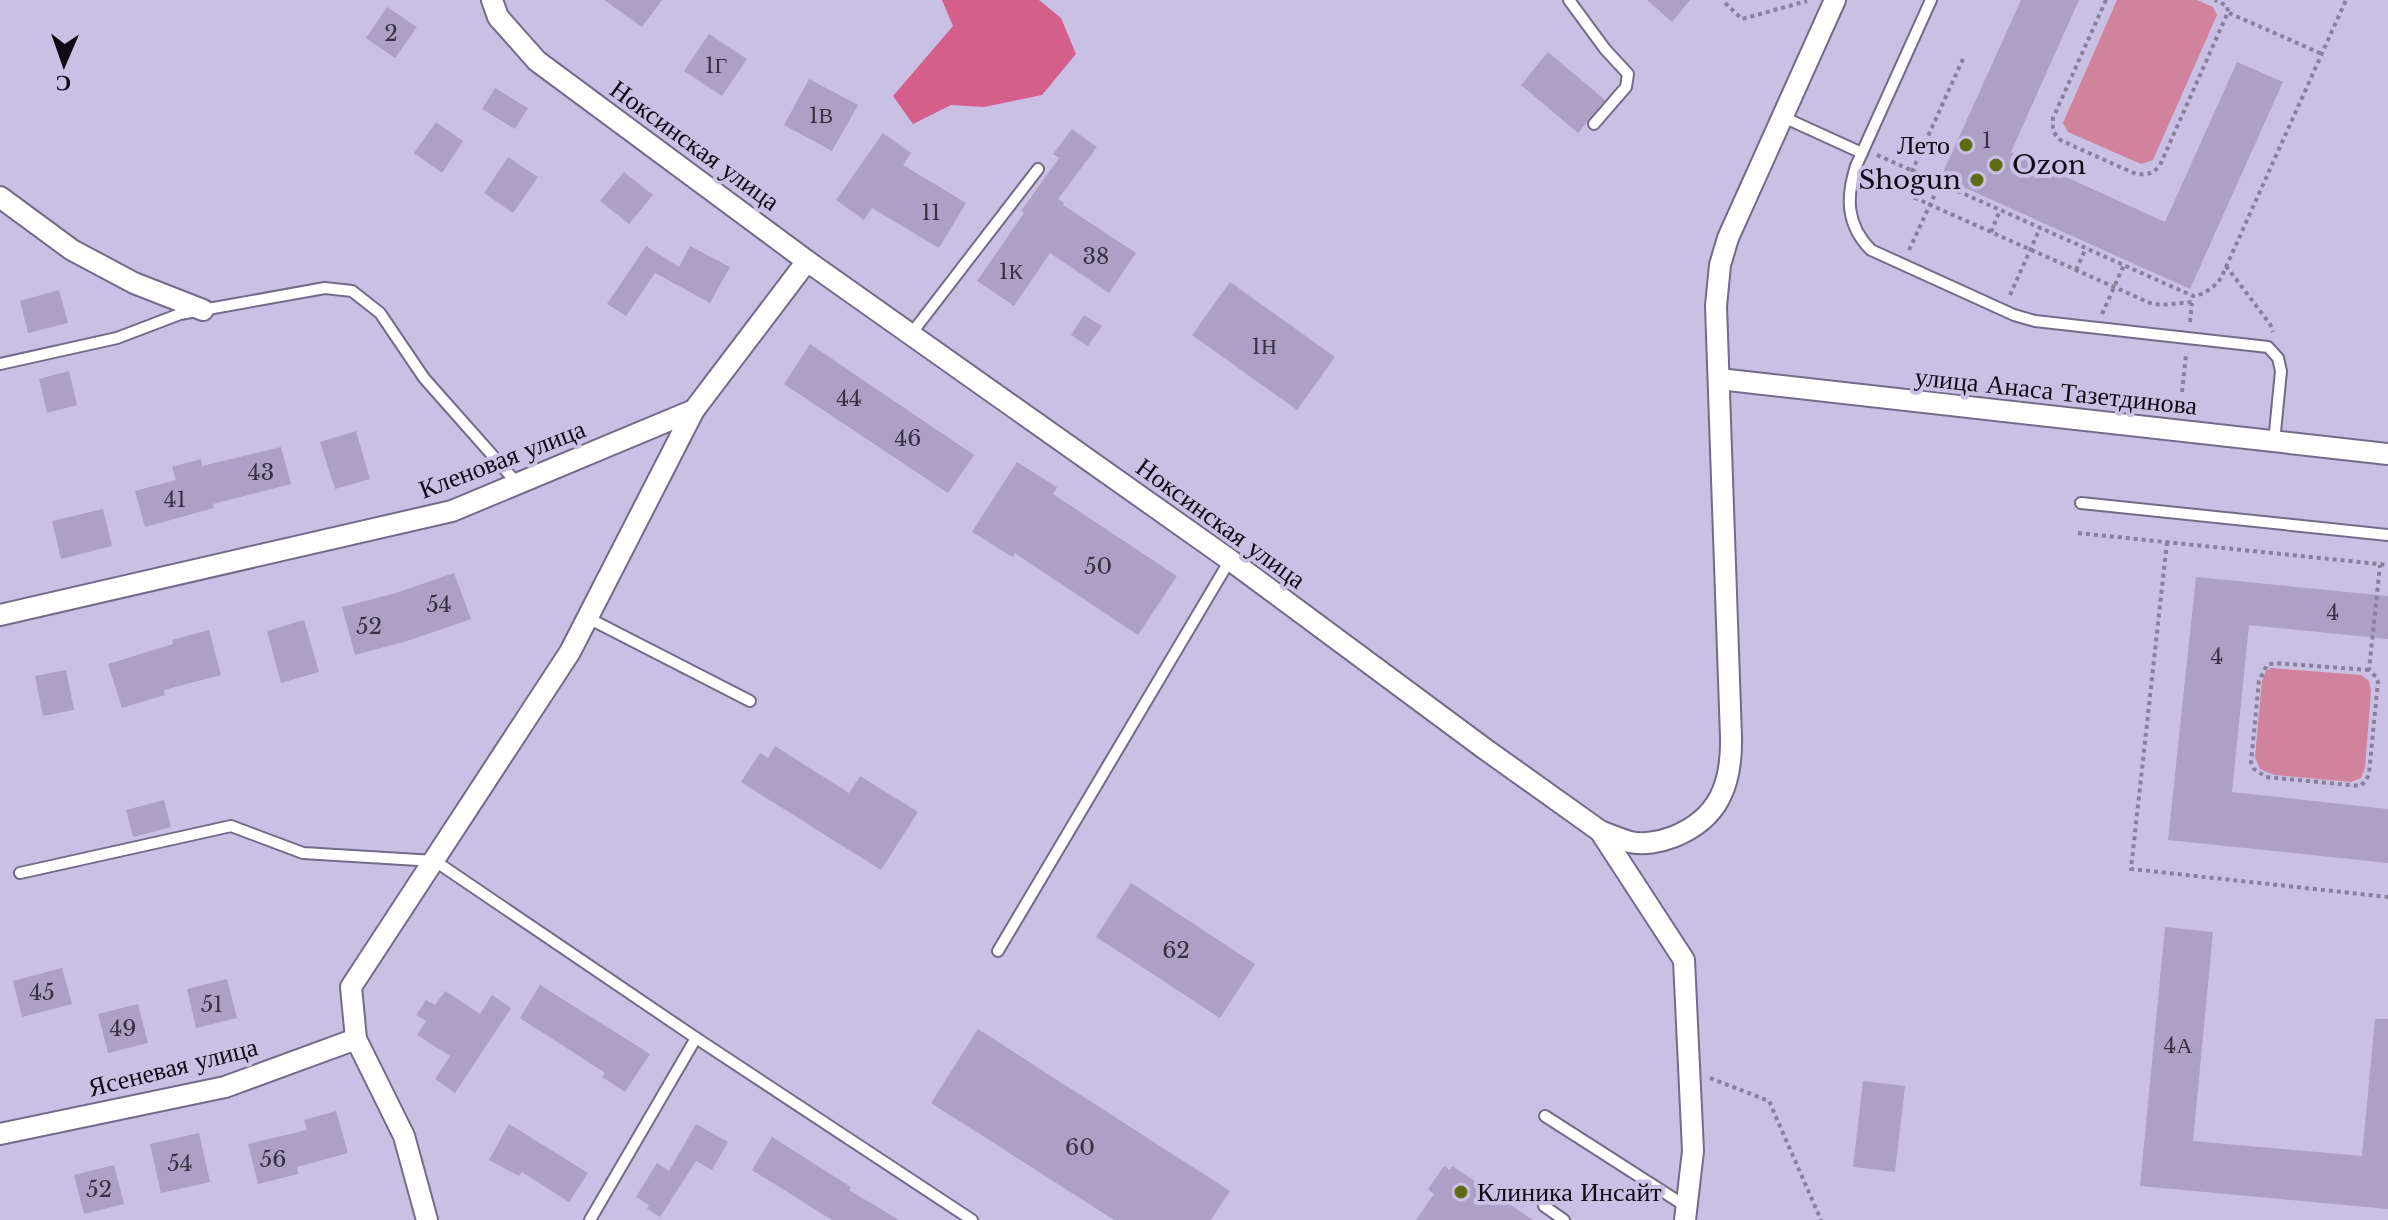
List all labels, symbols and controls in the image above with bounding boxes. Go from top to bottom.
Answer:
house number: 2 [384,20,398,47]
north arrow [24,24,104,104]
house number: 1Г [705,52,728,79]
text: С [55,70,72,97]
street label: Ноксинская улица [604,73,787,218]
house number: 1В [809,102,833,129]
house number: 1 [1982,127,1992,154]
place label: Лето [1897,129,1950,161]
marker: Лето [1957,136,1975,154]
place label: Ozon [2012,149,2086,181]
marker: Ozon [1987,156,2005,174]
place label: Shogun [1858,164,1961,196]
marker: Shogun [1968,171,1986,189]
house number: 11 [921,199,941,226]
house number: 38 [1083,243,1109,270]
house number: 1К [999,258,1024,285]
house number: 1Н [1251,333,1277,360]
street label: улица Анаса Тазетдинова [1913,360,2199,422]
house number: 44 [836,385,862,412]
street label: Кленовая улица [414,412,590,505]
house number: 46 [894,425,922,452]
street label: Ноксинская улица [1130,451,1313,596]
house number: 43 [248,459,274,486]
house number: 41 [164,486,186,513]
house number: 50 [1084,553,1112,580]
house number: 54 [426,591,452,618]
house number: 4 [2327,599,2339,626]
house number: 52 [356,613,382,640]
house number: 4 [2211,643,2223,670]
house number: 62 [1162,937,1190,964]
house number: 45 [29,979,55,1006]
house number: 51 [201,991,223,1018]
house number: 49 [109,1015,137,1042]
street label: Ясеневая улица [85,1030,261,1103]
house number: 4А [2164,1032,2192,1059]
house number: 60 [1065,1134,1095,1161]
house number: 56 [260,1146,286,1173]
house number: 54 [167,1150,193,1177]
house number: 52 [86,1176,112,1203]
place label: Клиника Инсайт [1477,1176,1662,1208]
marker: Клиника Инсайт [1452,1183,1470,1201]

